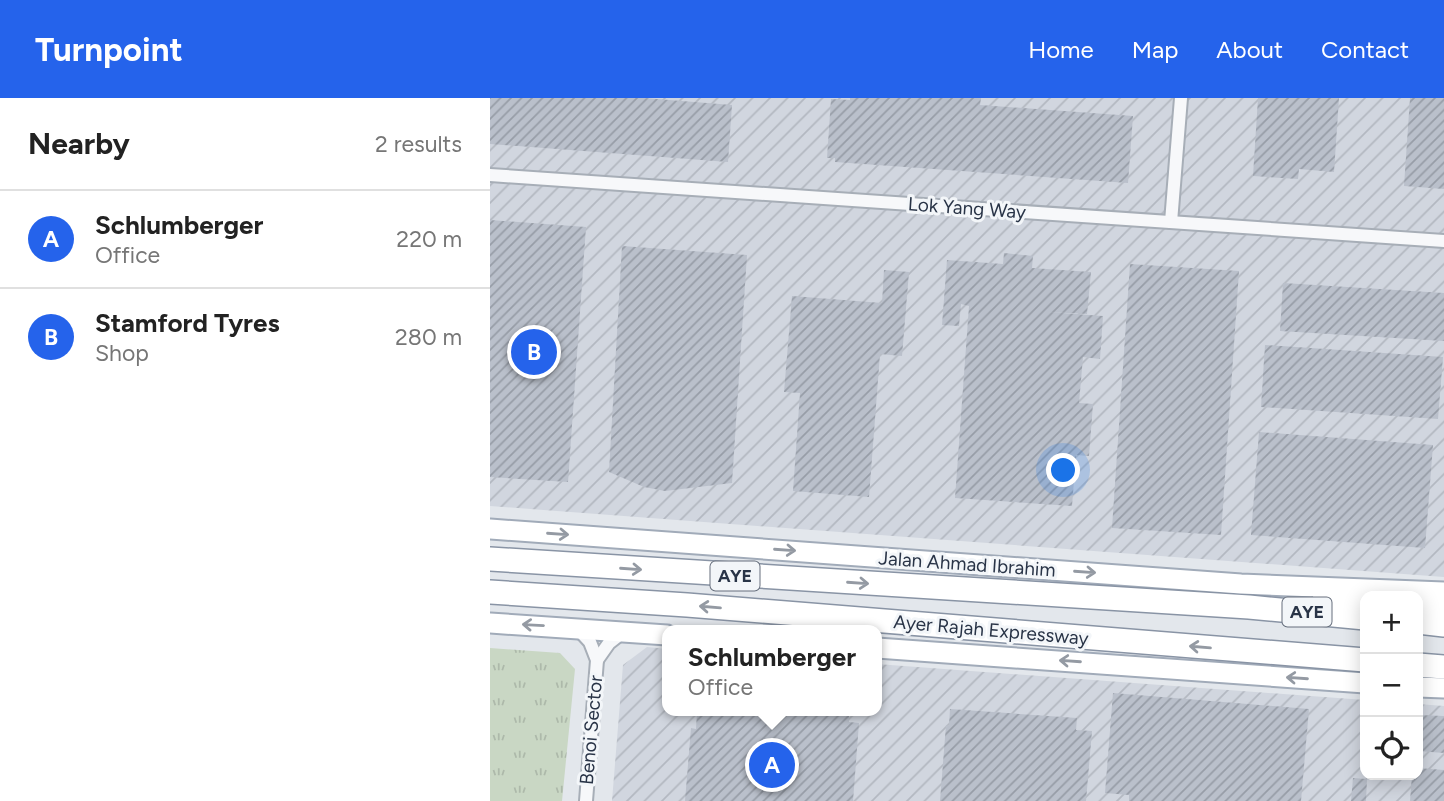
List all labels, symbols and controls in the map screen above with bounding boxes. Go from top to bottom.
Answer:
text: Turnpoint [35,30,183,69]
text: Home [1028,35,1094,64]
text: Map [1132,35,1178,64]
text: About [1216,35,1283,64]
text: Contact [1321,35,1409,64]
text: Nearby [28,125,130,162]
text: 2 results [375,130,462,158]
street label: Lok Yang Way [907,192,1027,224]
text: Schlumberger [95,209,263,241]
text: A [43,225,59,253]
text: 220 m [396,225,462,253]
text: Office [95,241,160,269]
text: Stamford Tyres [95,307,280,339]
text: B [44,323,58,351]
text: 280 m [395,323,462,351]
pin: B [511,326,557,378]
text: Shop [95,339,149,367]
your location [1046,453,1080,487]
one-way arrow [546,527,569,540]
one-way arrow [773,544,796,557]
street label: Jalan Ahmad Ibrahim [878,546,1056,582]
road number: AYE [710,562,760,590]
one-way arrow [620,563,642,576]
one-way arrow [1073,566,1096,579]
one-way arrow [847,577,869,590]
map controls [1360,591,1423,780]
button: + [1360,591,1423,654]
road number: AYE [1282,598,1332,626]
one-way arrow [700,600,722,613]
street label: Ayer Rajah Expressway [892,610,1090,650]
one-way arrow [522,619,545,632]
popup [662,625,882,716]
one-way arrow [1189,640,1211,653]
text: Schlumberger [688,641,856,673]
one-way arrow [1060,654,1082,667]
button: − [1360,654,1423,717]
one-way arrow [1286,671,1309,684]
text: Office [688,673,753,701]
street label: Benoi Sector [575,674,607,786]
button: locate [1360,717,1423,780]
pin: A [749,739,795,791]

